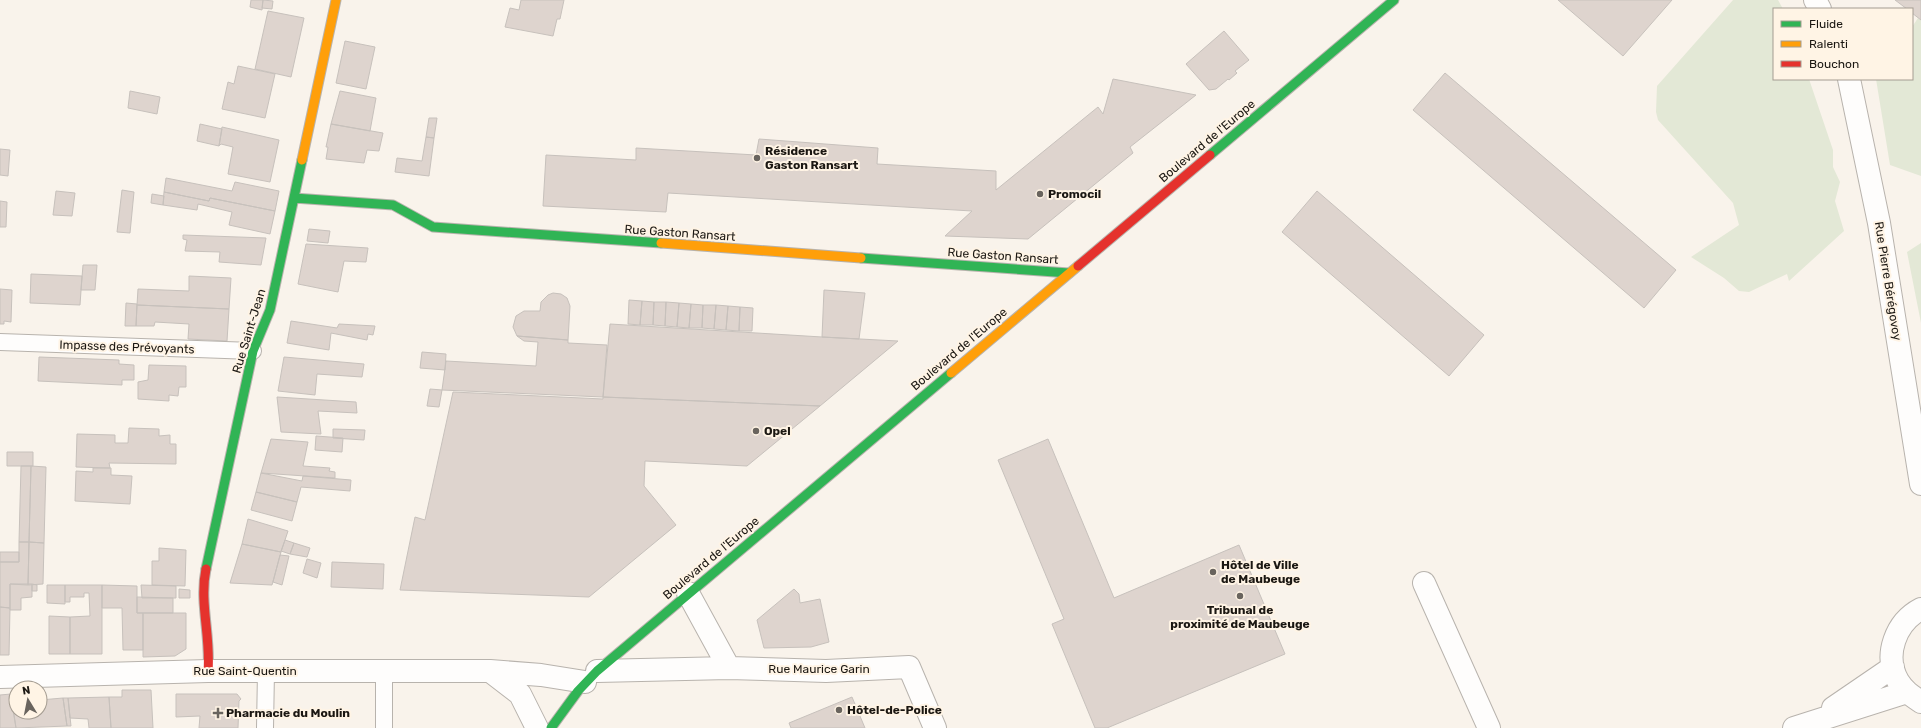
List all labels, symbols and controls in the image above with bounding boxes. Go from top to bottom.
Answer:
legend [1773,8,1913,80]
text: Fluide [1809,17,1843,31]
text: Ralenti [1809,37,1848,51]
text: Bouchon [1809,57,1859,71]
street label: Boulevard de l'Europe [1156,97,1258,185]
place label: Résidence Gaston Ransart [765,144,859,172]
marker: Résidence Gaston Ransart [752,153,762,163]
place label: Promocil [1048,187,1101,201]
marker: Promocil [1035,189,1045,199]
street label: Rue Pierre Bérégovoy [1872,221,1904,342]
street label: Rue Gaston Ransart [624,222,736,244]
street label: Rue Gaston Ransart [947,245,1059,267]
street label: Rue Saint-Jean [230,287,268,375]
street label: Boulevard de l'Europe [908,305,1010,393]
street label: Impasse des Prévoyants [59,338,195,356]
place label: Opel [764,424,791,438]
marker: Opel [751,426,761,436]
street label: Boulevard de l'Europe [660,514,762,602]
place label: Hôtel de Ville de Maubeuge [1221,558,1300,586]
marker: Hôtel de Ville de Maubeuge [1208,567,1218,577]
marker: Tribunal de proximité de Maubeuge [1235,591,1245,601]
place label: Tribunal de proximité de Maubeuge [1170,603,1310,631]
street label: Rue Maurice Garin [768,662,870,676]
street label: Rue Saint-Quentin [193,664,297,678]
north arrow [8,680,48,720]
text: N [21,684,31,698]
place label: Hôtel-de-Police [847,703,942,717]
marker: Hôtel-de-Police [834,705,844,715]
place label: Pharmacie du Moulin [226,706,350,720]
marker: Pharmacie du Moulin [213,708,223,718]

